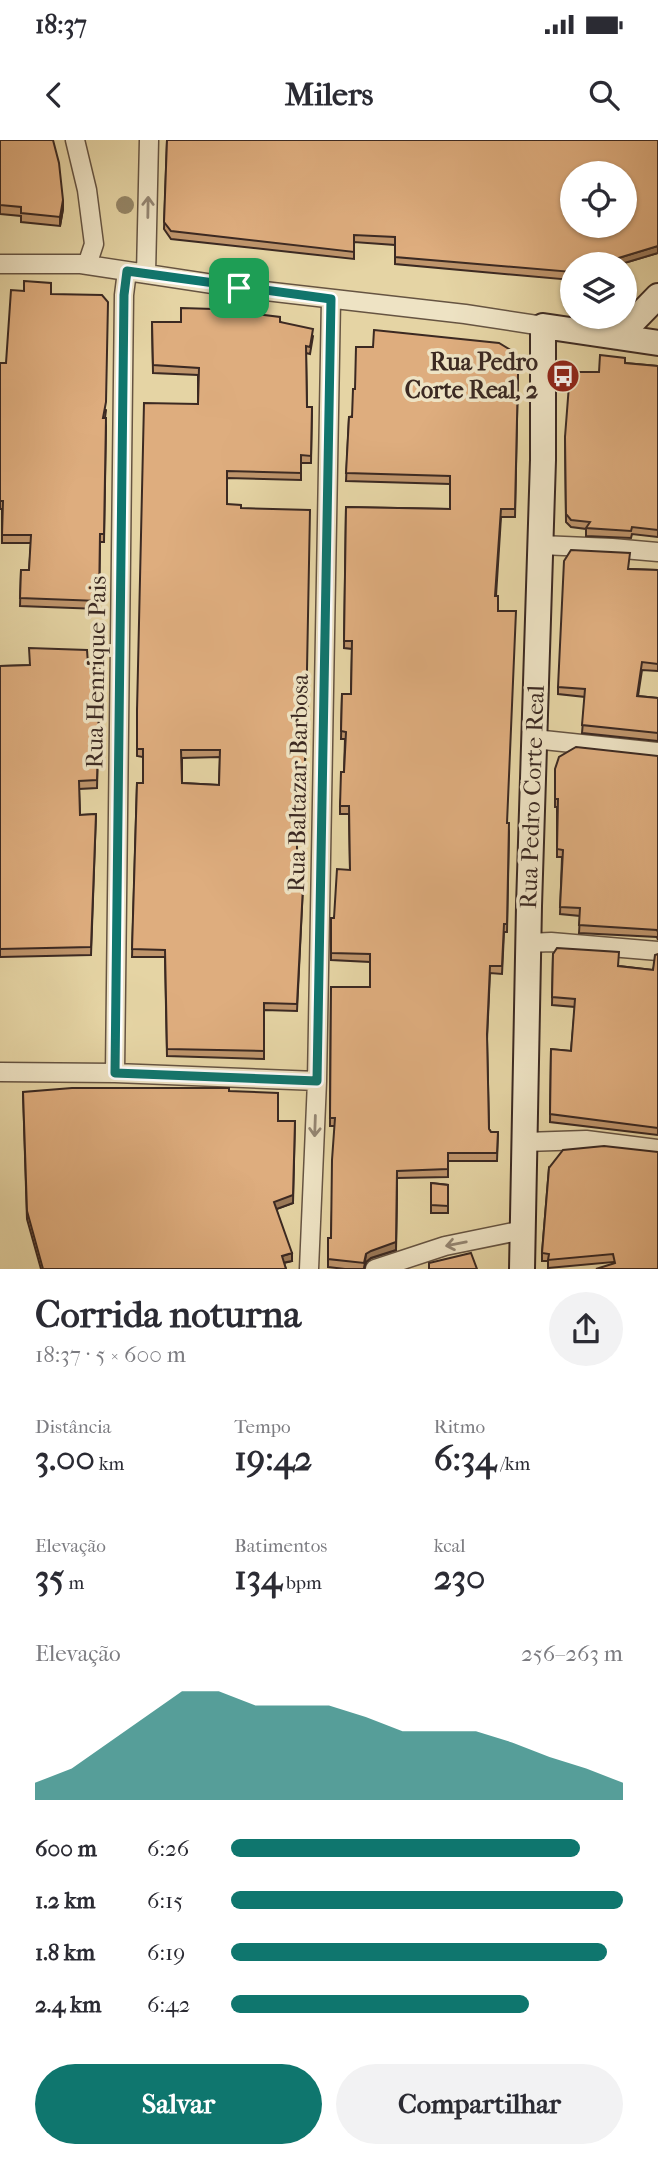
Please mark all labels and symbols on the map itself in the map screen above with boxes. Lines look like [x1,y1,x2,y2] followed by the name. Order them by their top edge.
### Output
[141,196,154,219] one-way arrow
[209,258,269,318] pin
[405,348,538,404] place label: Rua Pedro Corte Real, 2
[544,357,582,395] bus stop icon: Rua Pedro Corte Real, 2
[80,575,112,769] street label: Rua Henrique Pais
[282,673,314,892] street label: Rua Baltazar Barbosa
[514,684,550,909] street label: Rua Pedro Corte Real
[309,1115,322,1138] one-way arrow
[445,1237,468,1251] one-way arrow

